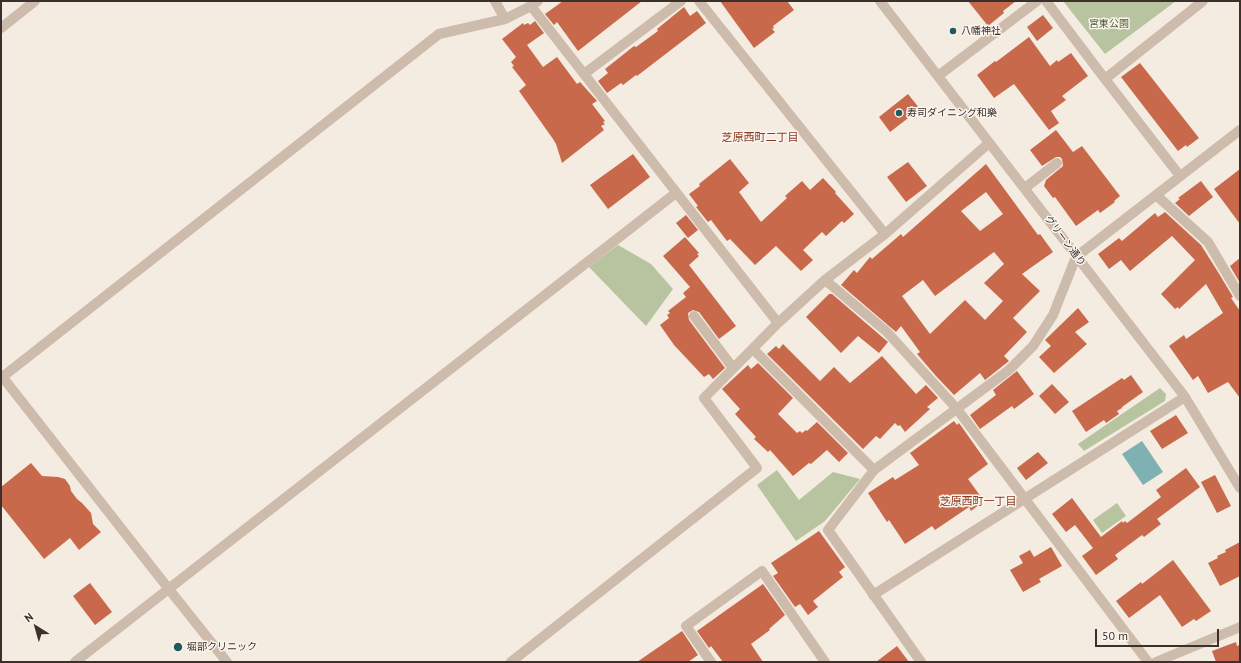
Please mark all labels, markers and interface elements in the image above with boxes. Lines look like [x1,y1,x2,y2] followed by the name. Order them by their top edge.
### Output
[1089,18,1129,30] park label: 宮東公園
[961,25,1001,37] place label: 八幡神社
[948,26,958,36] marker: 八幡神社
[907,107,997,119] place label: 寿司ダイニング和樂
[894,108,904,118] marker: 寿司ダイニング和樂
[722,131,798,145] district label: 芝原西町二丁目
[1042,213,1088,269] street label: グリーン通り
[940,495,1016,509] district label: 芝原西町一丁目
[16,607,56,647] north arrow
[22,610,36,625] text: N
[1097,621,1221,647] scale bar
[1102,628,1128,643] text: 50 m
[172,641,184,653] marker: 堀部クリニック
[187,641,257,653] place label: 堀部クリニック

